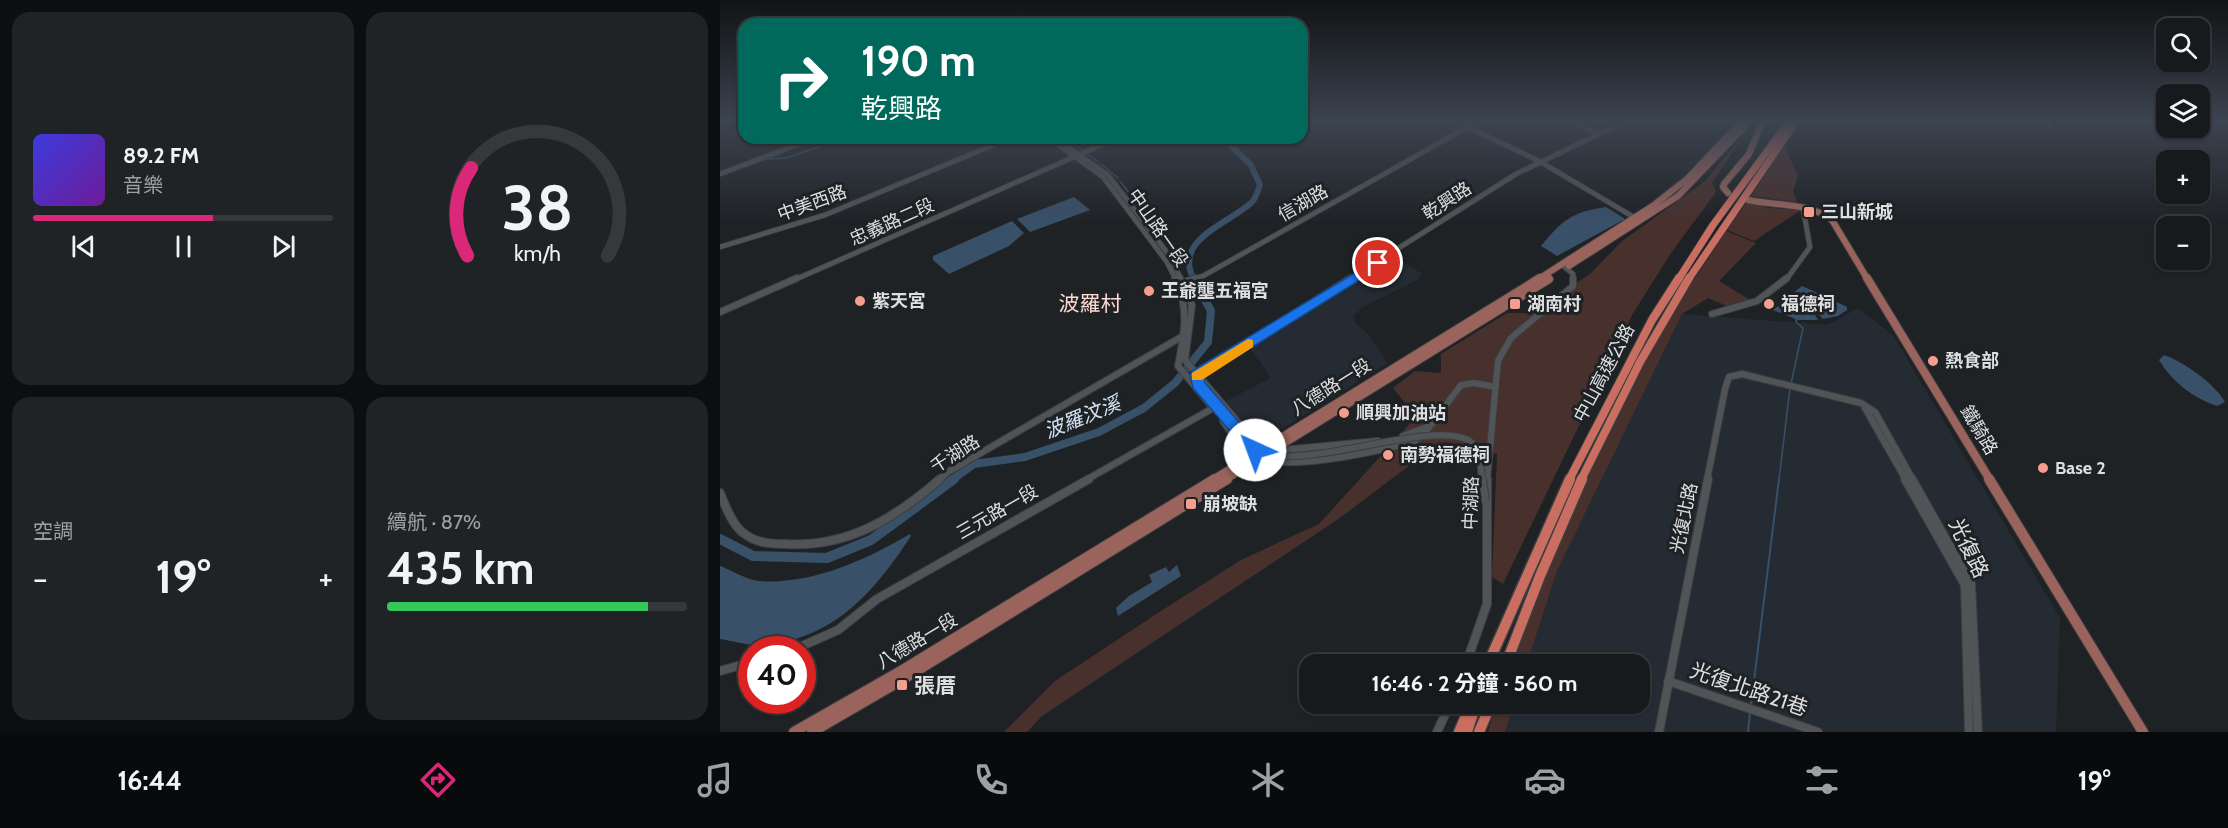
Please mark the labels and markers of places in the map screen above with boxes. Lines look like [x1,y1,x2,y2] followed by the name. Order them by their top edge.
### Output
[1821,201,1893,223] place label: 三山新城
[1802,205,1816,219] marker: 三山新城
[1352,237,1403,288] pin
[1161,280,1269,302] place label: 王爺壟五福宮
[1142,284,1156,298] marker: 王爺壟五福宮
[872,290,926,312] place label: 紫天宮
[1527,293,1581,315] place label: 湖南村
[1781,293,1835,315] place label: 福德祠
[853,294,867,308] marker: 紫天宮
[1508,297,1522,311] marker: 湖南村
[1762,297,1776,311] marker: 福德祠
[1945,350,1999,372] place label: 熱食部
[1926,354,1940,368] marker: 熱食部
[1356,402,1446,424] place label: 順興加油站
[1337,406,1351,420] marker: 順興加油站
[1400,444,1490,466] place label: 南勢福德祠
[1381,448,1395,462] marker: 南勢福德祠
[2055,457,2106,479] place label: Base 2
[2036,461,2050,475] marker: Base 2
[1203,493,1257,515] place label: 崩坡缺
[1184,497,1198,511] marker: 崩坡缺
[914,673,956,698] place label: 張厝
[895,678,909,692] marker: 張厝

